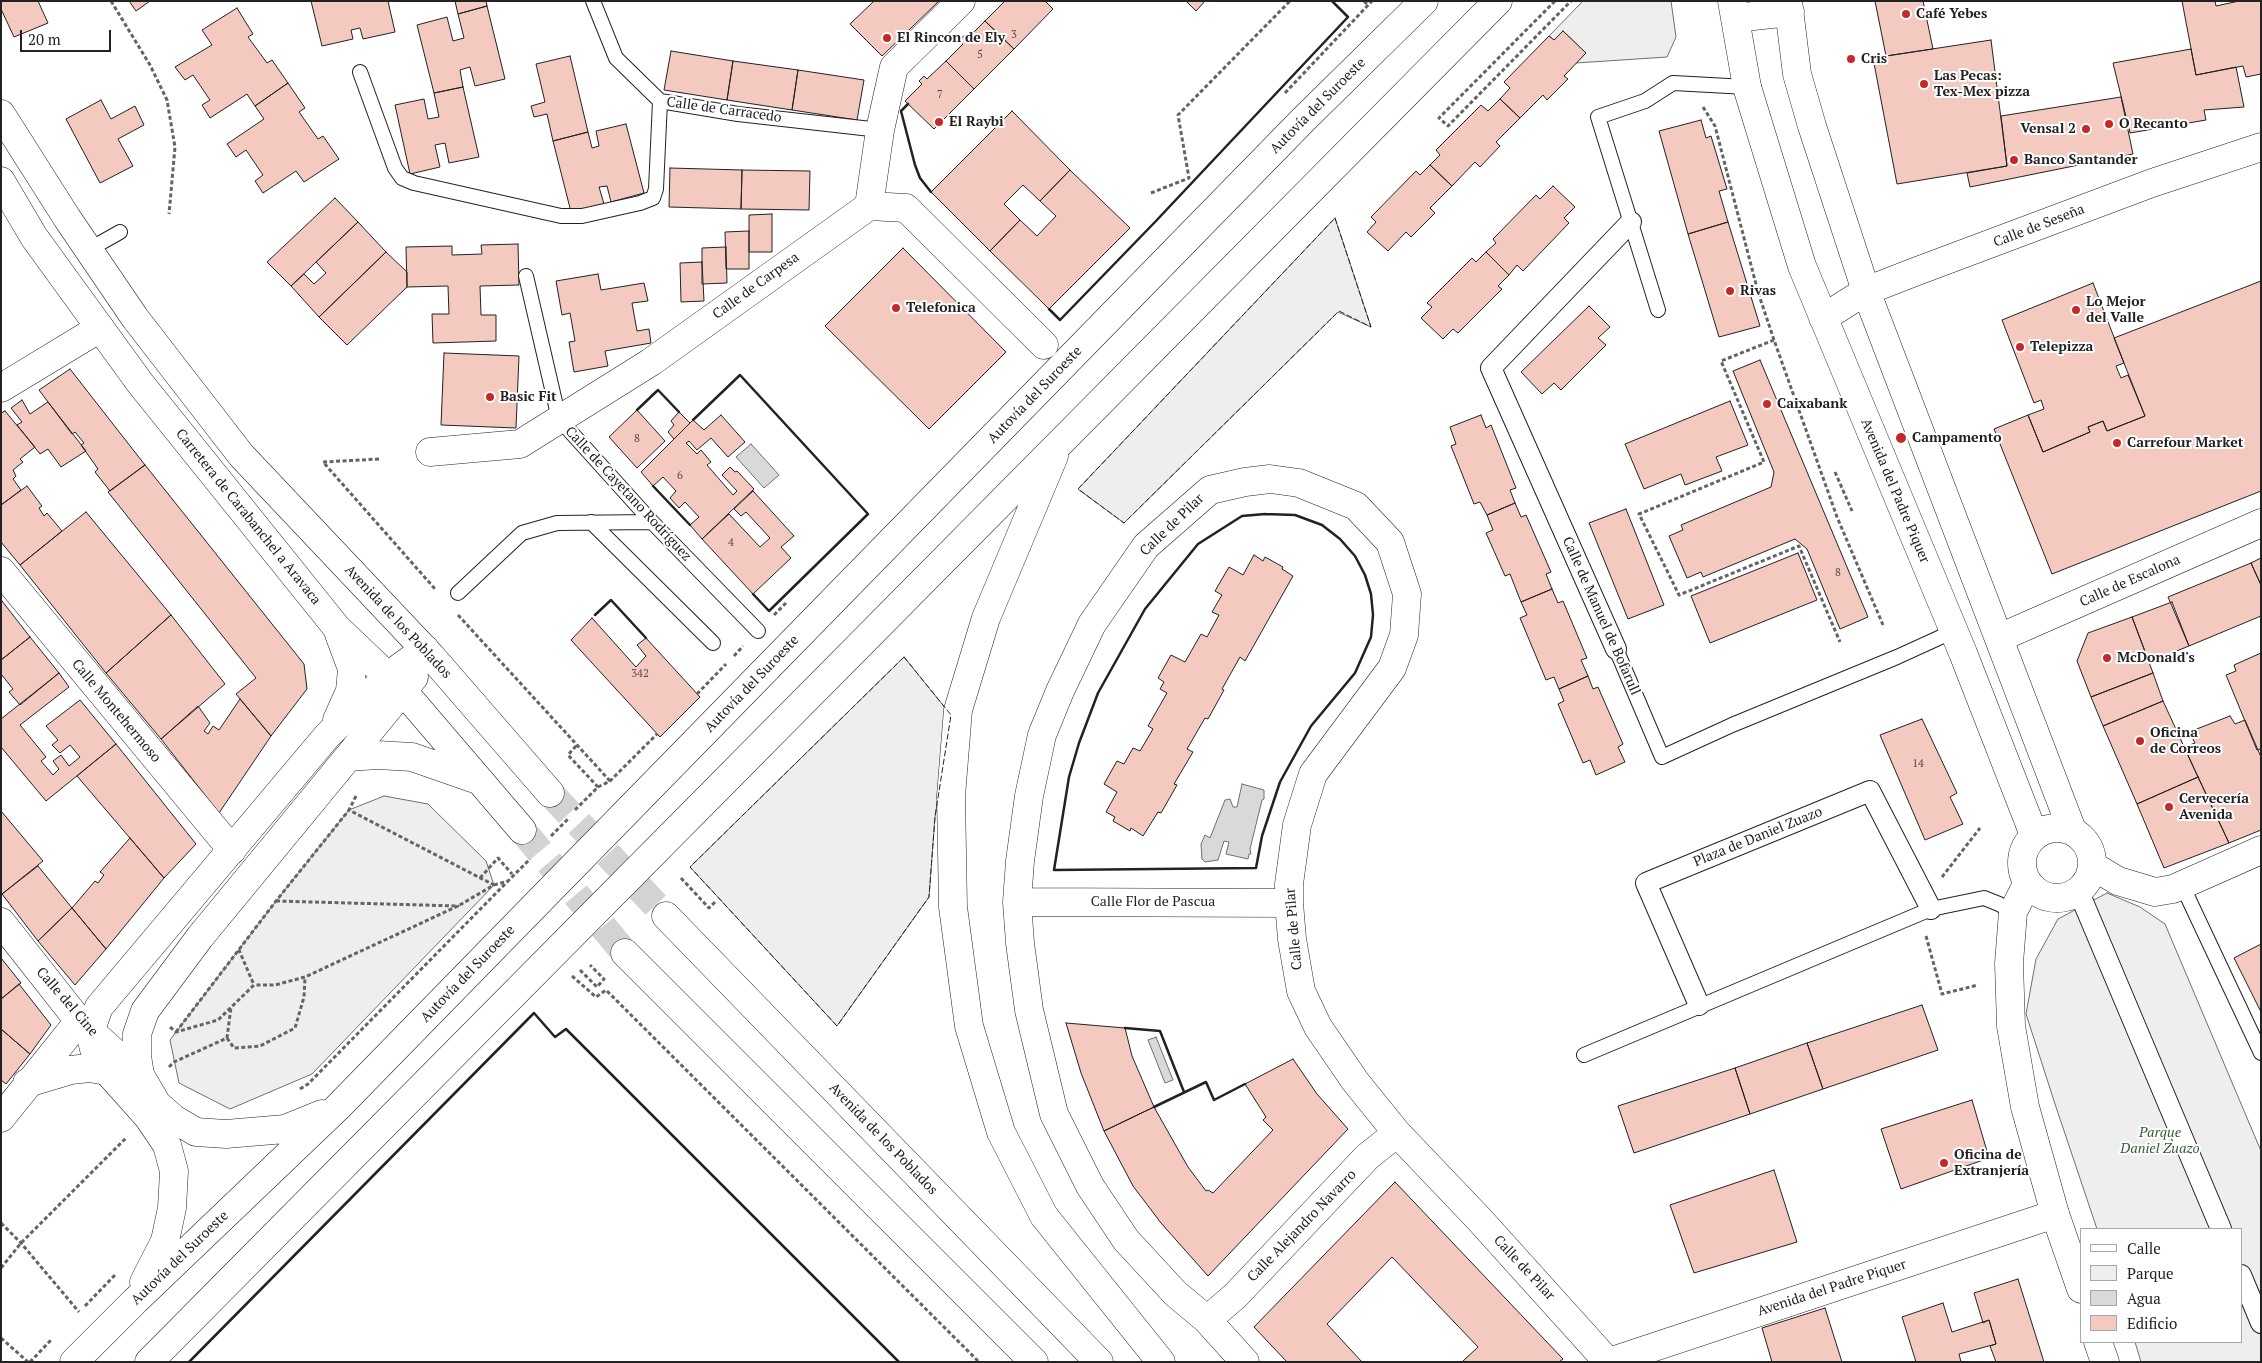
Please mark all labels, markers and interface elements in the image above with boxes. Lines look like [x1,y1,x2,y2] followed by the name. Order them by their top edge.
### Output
[1916,6,1987,22] place label: Café Yebes
[1900,8,1912,20] marker: Café Yebes
[22,20,114,52] scale bar
[1011,28,1017,42] house number: 3
[28,29,61,49] text: 20 m
[897,30,1005,46] place label: El Rincon de Ely
[881,32,893,44] marker: El Rincon de Ely
[977,48,983,62] house number: 5
[1861,51,1887,67] place label: Cris
[1845,53,1857,65] marker: Cris
[1267,55,1369,157] street label: Autovía del Suroeste
[1934,68,2030,100] place label: Las Pecas: Tex-Mex pizza
[1918,78,1930,90] marker: Las Pecas: Tex-Mex pizza
[937,88,943,102] house number: 7
[665,94,783,126] street label: Calle de Carracedo
[949,114,1004,130] place label: El Raybi
[933,116,945,128] marker: El Raybi
[2119,116,2188,132] place label: O Recanto
[2103,118,2115,130] marker: O Recanto
[2020,121,2076,137] place label: Vensal 2
[2080,123,2092,135] marker: Vensal 2
[2024,152,2138,168] place label: Banco Santander
[2008,154,2020,166] marker: Banco Santander
[1991,201,2087,251] street label: Calle de Seseña
[710,249,802,323] street label: Calle de Carpesa
[1740,283,1776,299] place label: Rivas
[1724,285,1736,297] marker: Rivas
[2086,294,2146,326] place label: Lo Mejor del Valle
[906,300,976,316] place label: Telefonica
[890,302,902,314] marker: Telefonica
[2070,304,2082,316] marker: Lo Mejor del Valle
[2030,339,2093,355] place label: Telepizza
[2014,341,2026,353] marker: Telepizza
[984,343,1086,447] street label: Autovía del Suroeste
[500,389,557,405] place label: Basic Fit
[484,391,496,403] marker: Basic Fit
[1777,396,1847,412] place label: Caixabank
[1761,398,1773,410] marker: Caixabank
[1857,416,1933,566] street label: Avenida del Padre Piquer
[561,423,695,565] street label: Calle de Cayetano Rodríguez
[172,426,324,608] street label: Carretera de Carabanchel a Aravaca
[1912,430,2002,446] place label: Campamento
[1894,431,1908,445] marker: Campamento
[634,432,640,446] house number: 8
[2127,435,2243,451] place label: Carrefour Market
[2111,437,2123,449] marker: Carrefour Market
[677,469,683,483] house number: 6
[1137,490,1207,560] street label: Calle de Pilar
[1558,534,1644,698] street label: Calle de Manuel de Bofarull
[728,536,734,550] house number: 4
[2077,551,2183,611] street label: Calle de Escalona
[341,562,455,682] street label: Avenida de los Poblados
[1835,566,1841,580] house number: 8
[701,632,803,736] street label: Autovía del Suroeste
[2117,650,2195,666] place label: McDonald's
[2101,652,2113,664] marker: McDonald's
[68,656,164,766] street label: Calle Montehermoso
[631,667,649,681] house number: 342
[2150,725,2221,758] place label: Oficina de Correos
[2134,735,2146,747] marker: Oficina de Correos
[1912,757,1924,771] house number: 14
[2179,791,2249,824] place label: Cervecería Avenida
[2163,801,2175,813] marker: Cervecería Avenida
[1691,803,1825,871] street label: Plaza de Daniel Zuazo
[1282,887,1306,971] street label: Calle de Pilar
[1091,894,1215,910] street label: Calle Flor de Pascua
[417,922,519,1026] street label: Autovía del Suroeste
[32,964,102,1040] street label: Calle del Cine
[825,1080,941,1198] street label: Avenida de los Poblados
[2120,1125,2200,1158] park label: Parque Daniel Zuazo
[1954,1147,2029,1180] place label: Oficina de Extranjería
[1938,1157,1950,1169] marker: Oficina de Extranjería
[1244,1166,1360,1286] street label: Calle Alejandro Navarro
[128,1207,232,1309] street label: Autovía del Suroeste
[2080,1228,2242,1343] legend
[1490,1232,1558,1304] street label: Calle de Pilar
[2127,1238,2161,1258] text: Calle
[1756,1256,1908,1320] street label: Avenida del Padre Piquer
[2127,1263,2174,1283] text: Parque
[2127,1288,2161,1308] text: Agua
[2127,1313,2177,1333] text: Edificio

